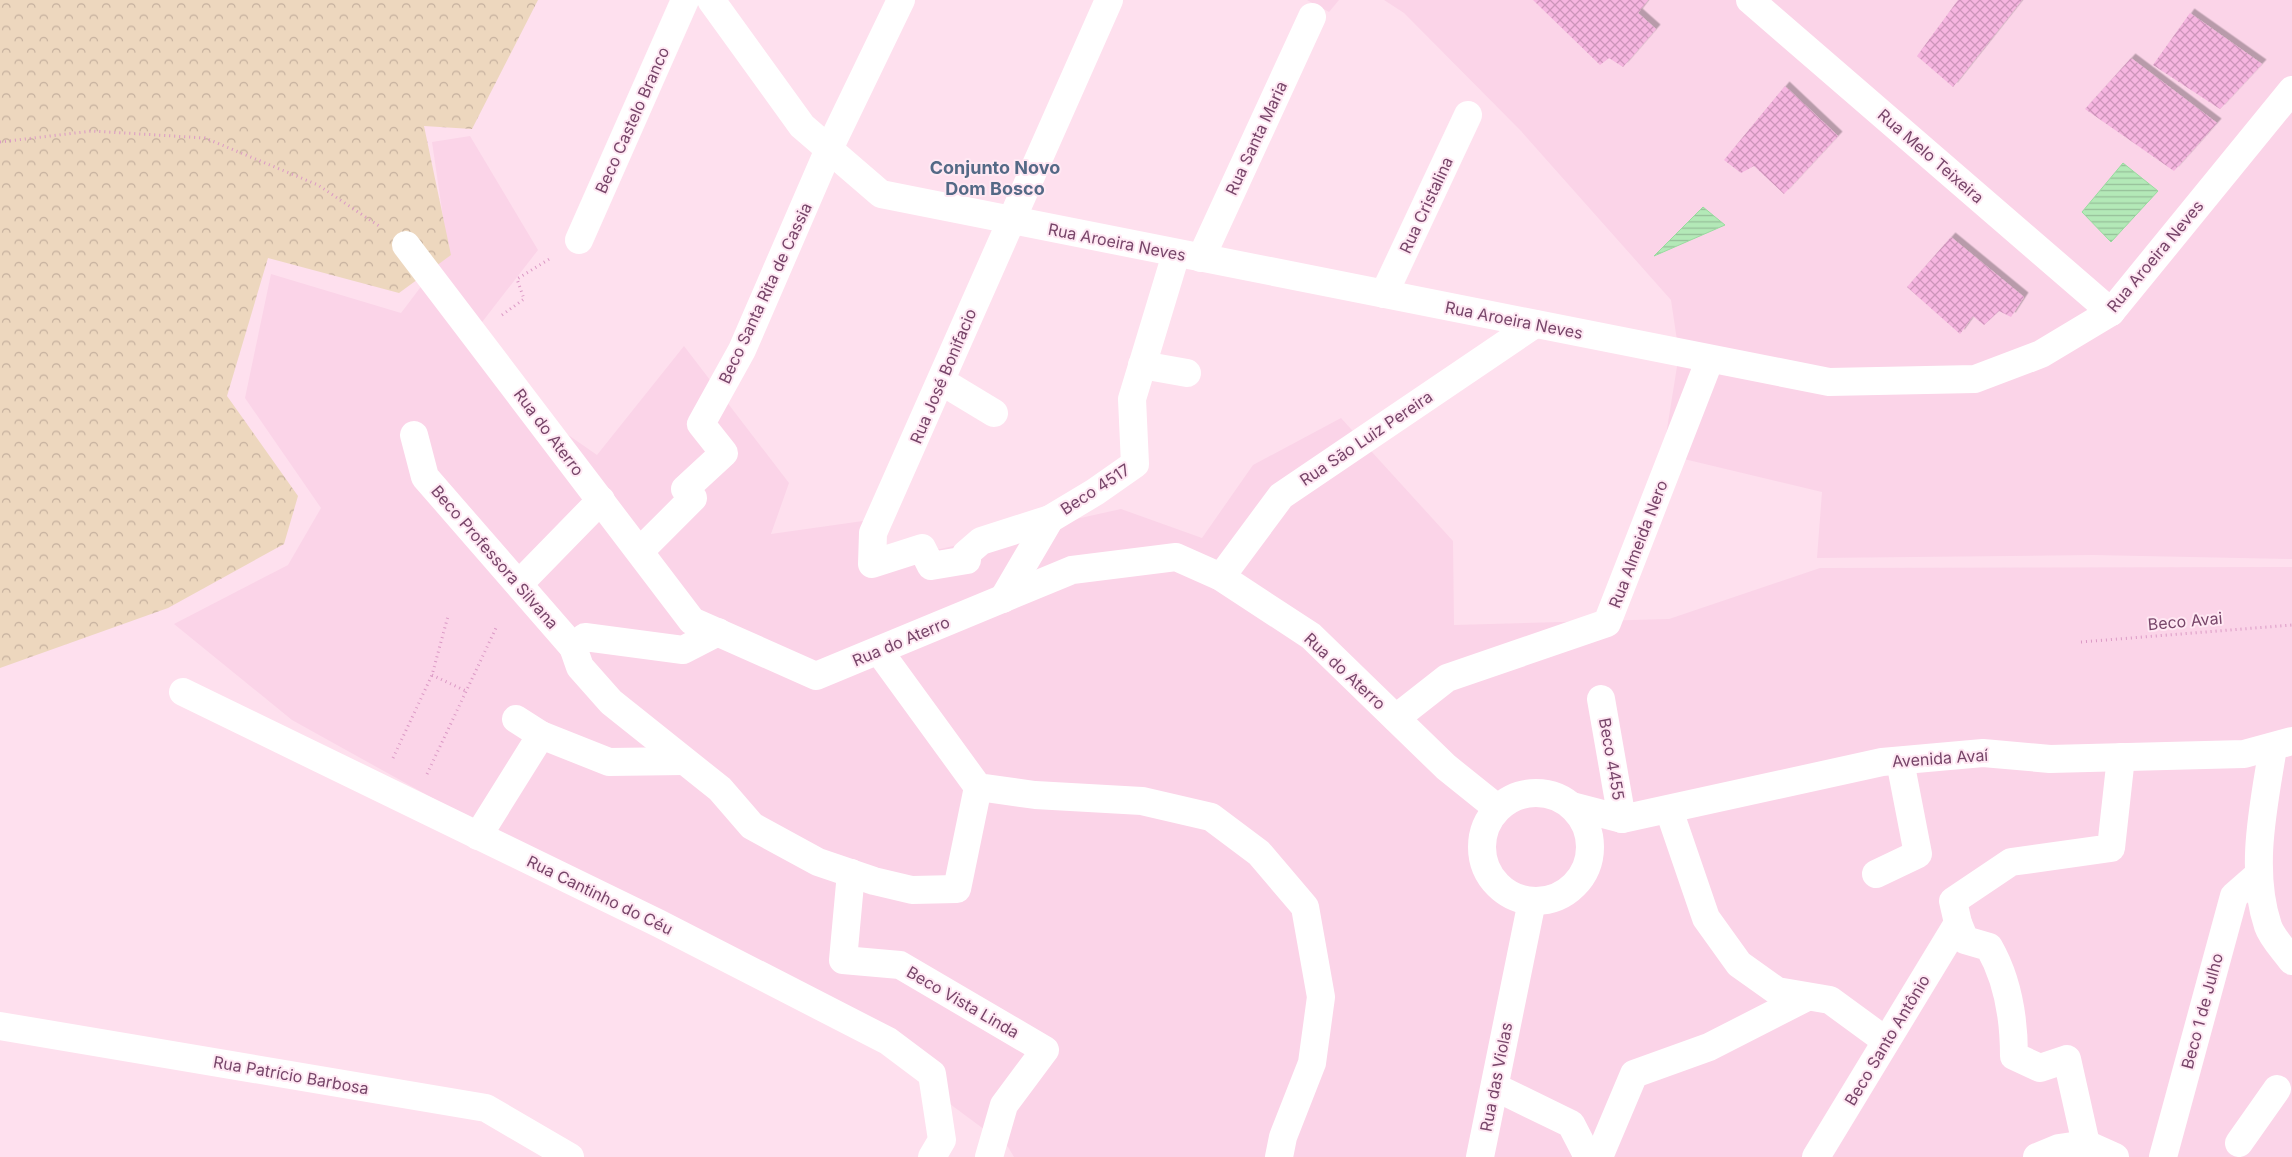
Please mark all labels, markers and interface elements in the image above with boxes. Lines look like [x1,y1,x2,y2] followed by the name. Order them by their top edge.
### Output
[591,44,673,196] street label: Beco Castelo Branco
[1221,78,1291,198] street label: Rua Santa Maria
[1874,105,1988,207] street label: Rua Melo Teixeira
[1395,154,1457,256] street label: Rua Cristalina
[930,157,1060,199] district label: Conjunto Novo Dom Bosco
[2102,196,2208,316] street label: Rua Aroeira Neves
[714,199,816,387] street label: Beco Santa Rita de Cassia
[1046,219,1188,265] street label: Rua Aroeira Neves
[1443,297,1585,343] street label: Rua Aroeira Neves
[905,305,981,447] street label: Rua José Bonifacio
[510,384,588,480] street label: Rua do Aterro
[1296,386,1436,490] street label: Rua São Luiz Pereira
[1057,459,1133,519] street label: Beco 4517
[1604,477,1672,611] street label: Rua Almeida Nero
[427,481,563,633] street label: Beco Professora Silvana
[2147,608,2223,634] street label: Beco Avai
[849,611,953,671] street label: Rua do Aterro
[1300,628,1390,714] street label: Rua do Aterro
[1595,716,1629,802] street label: Beco 4455
[1891,745,1989,771] street label: Avenida Avaí
[524,851,676,939] street label: Rua Cantinho do Céu
[2177,951,2227,1071] street label: Beco 1 de Julho
[903,962,1023,1042] street label: Beco Vista Linda
[1840,971,1934,1109] street label: Beco Santo Antônio
[1476,1021,1516,1133] street label: Rua das Violas
[212,1051,370,1099] street label: Rua Patrício Barbosa

